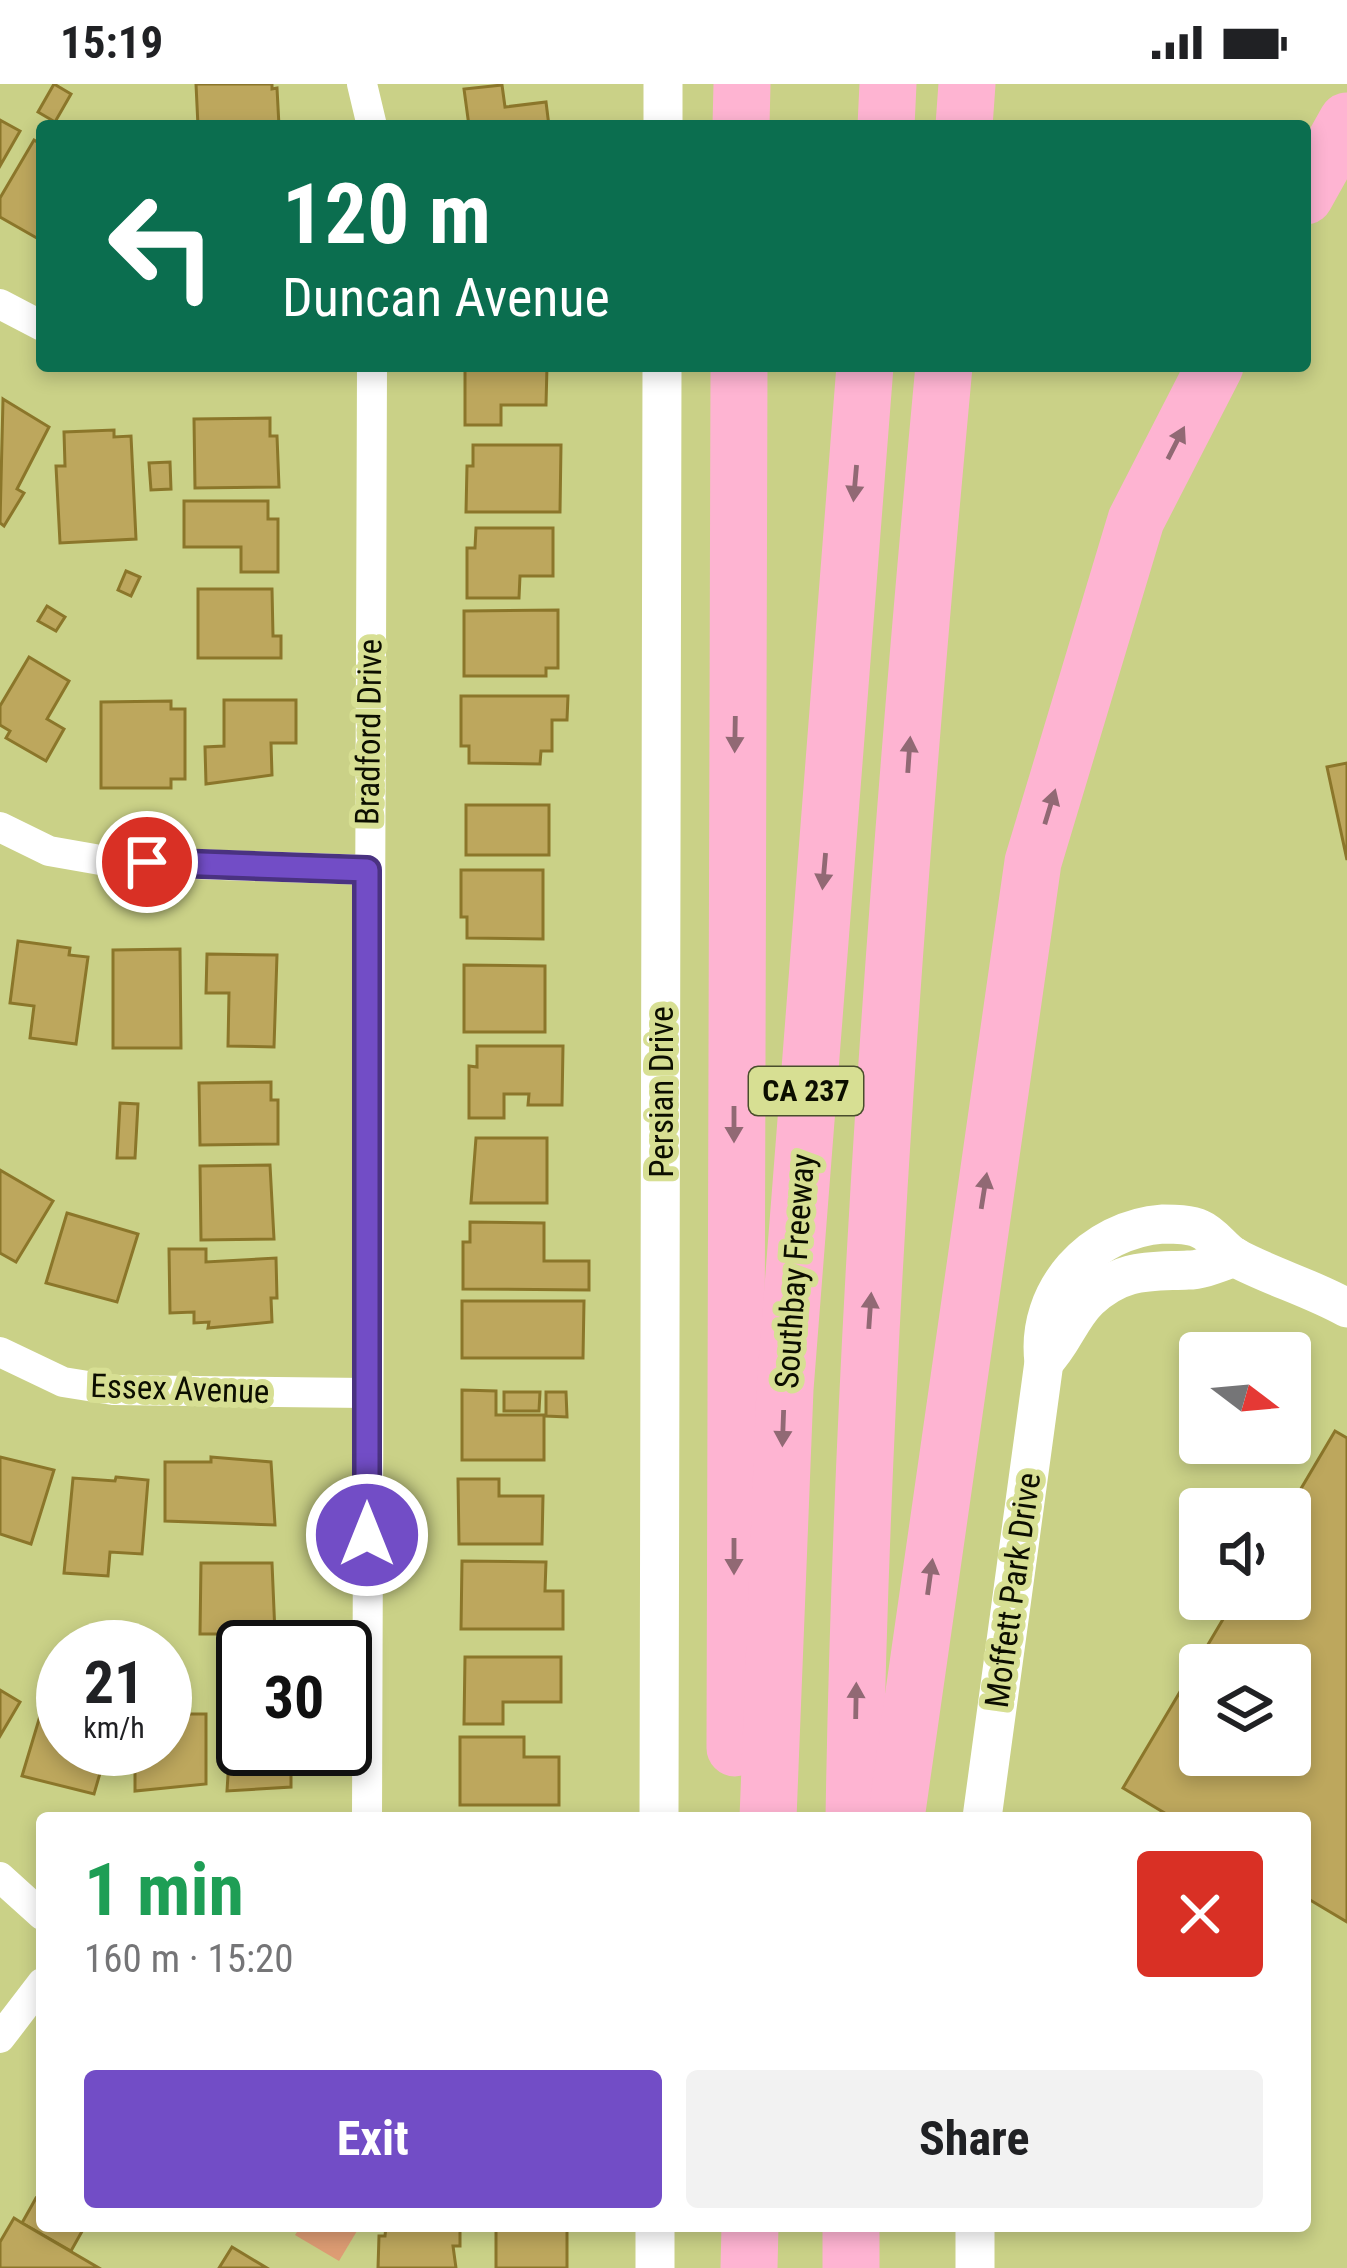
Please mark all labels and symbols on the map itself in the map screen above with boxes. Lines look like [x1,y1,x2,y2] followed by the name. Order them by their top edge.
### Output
[1165,426,1185,460] one-way arrow
[845,465,864,502] one-way arrow
[347,639,390,825] street label: Bradford Drive
[726,716,745,754] one-way arrow
[900,736,919,773] one-way arrow
[1042,788,1060,825] one-way arrow
[96,811,198,913] pin
[814,853,833,890] one-way arrow
[642,1006,681,1178] street label: Persian Drive
[749,1067,863,1115] road number: CA 237
[724,1106,744,1144] one-way arrow
[767,1152,822,1390] street label: Southbay Freeway
[975,1172,994,1209] one-way arrow
[861,1292,880,1329] one-way arrow
[1179,1332,1311,1464] north arrow
[90,1366,270,1411] street label: Essex Avenue
[773,1410,792,1448] one-way arrow
[977,1470,1048,1710] street label: Moffett Park Drive
[304,1472,430,1598] position arrow
[724,1538,744,1576] one-way arrow
[921,1558,940,1596] one-way arrow
[216,1620,372,1776] speed limit sign: 30
[846,1681,866,1719] one-way arrow

